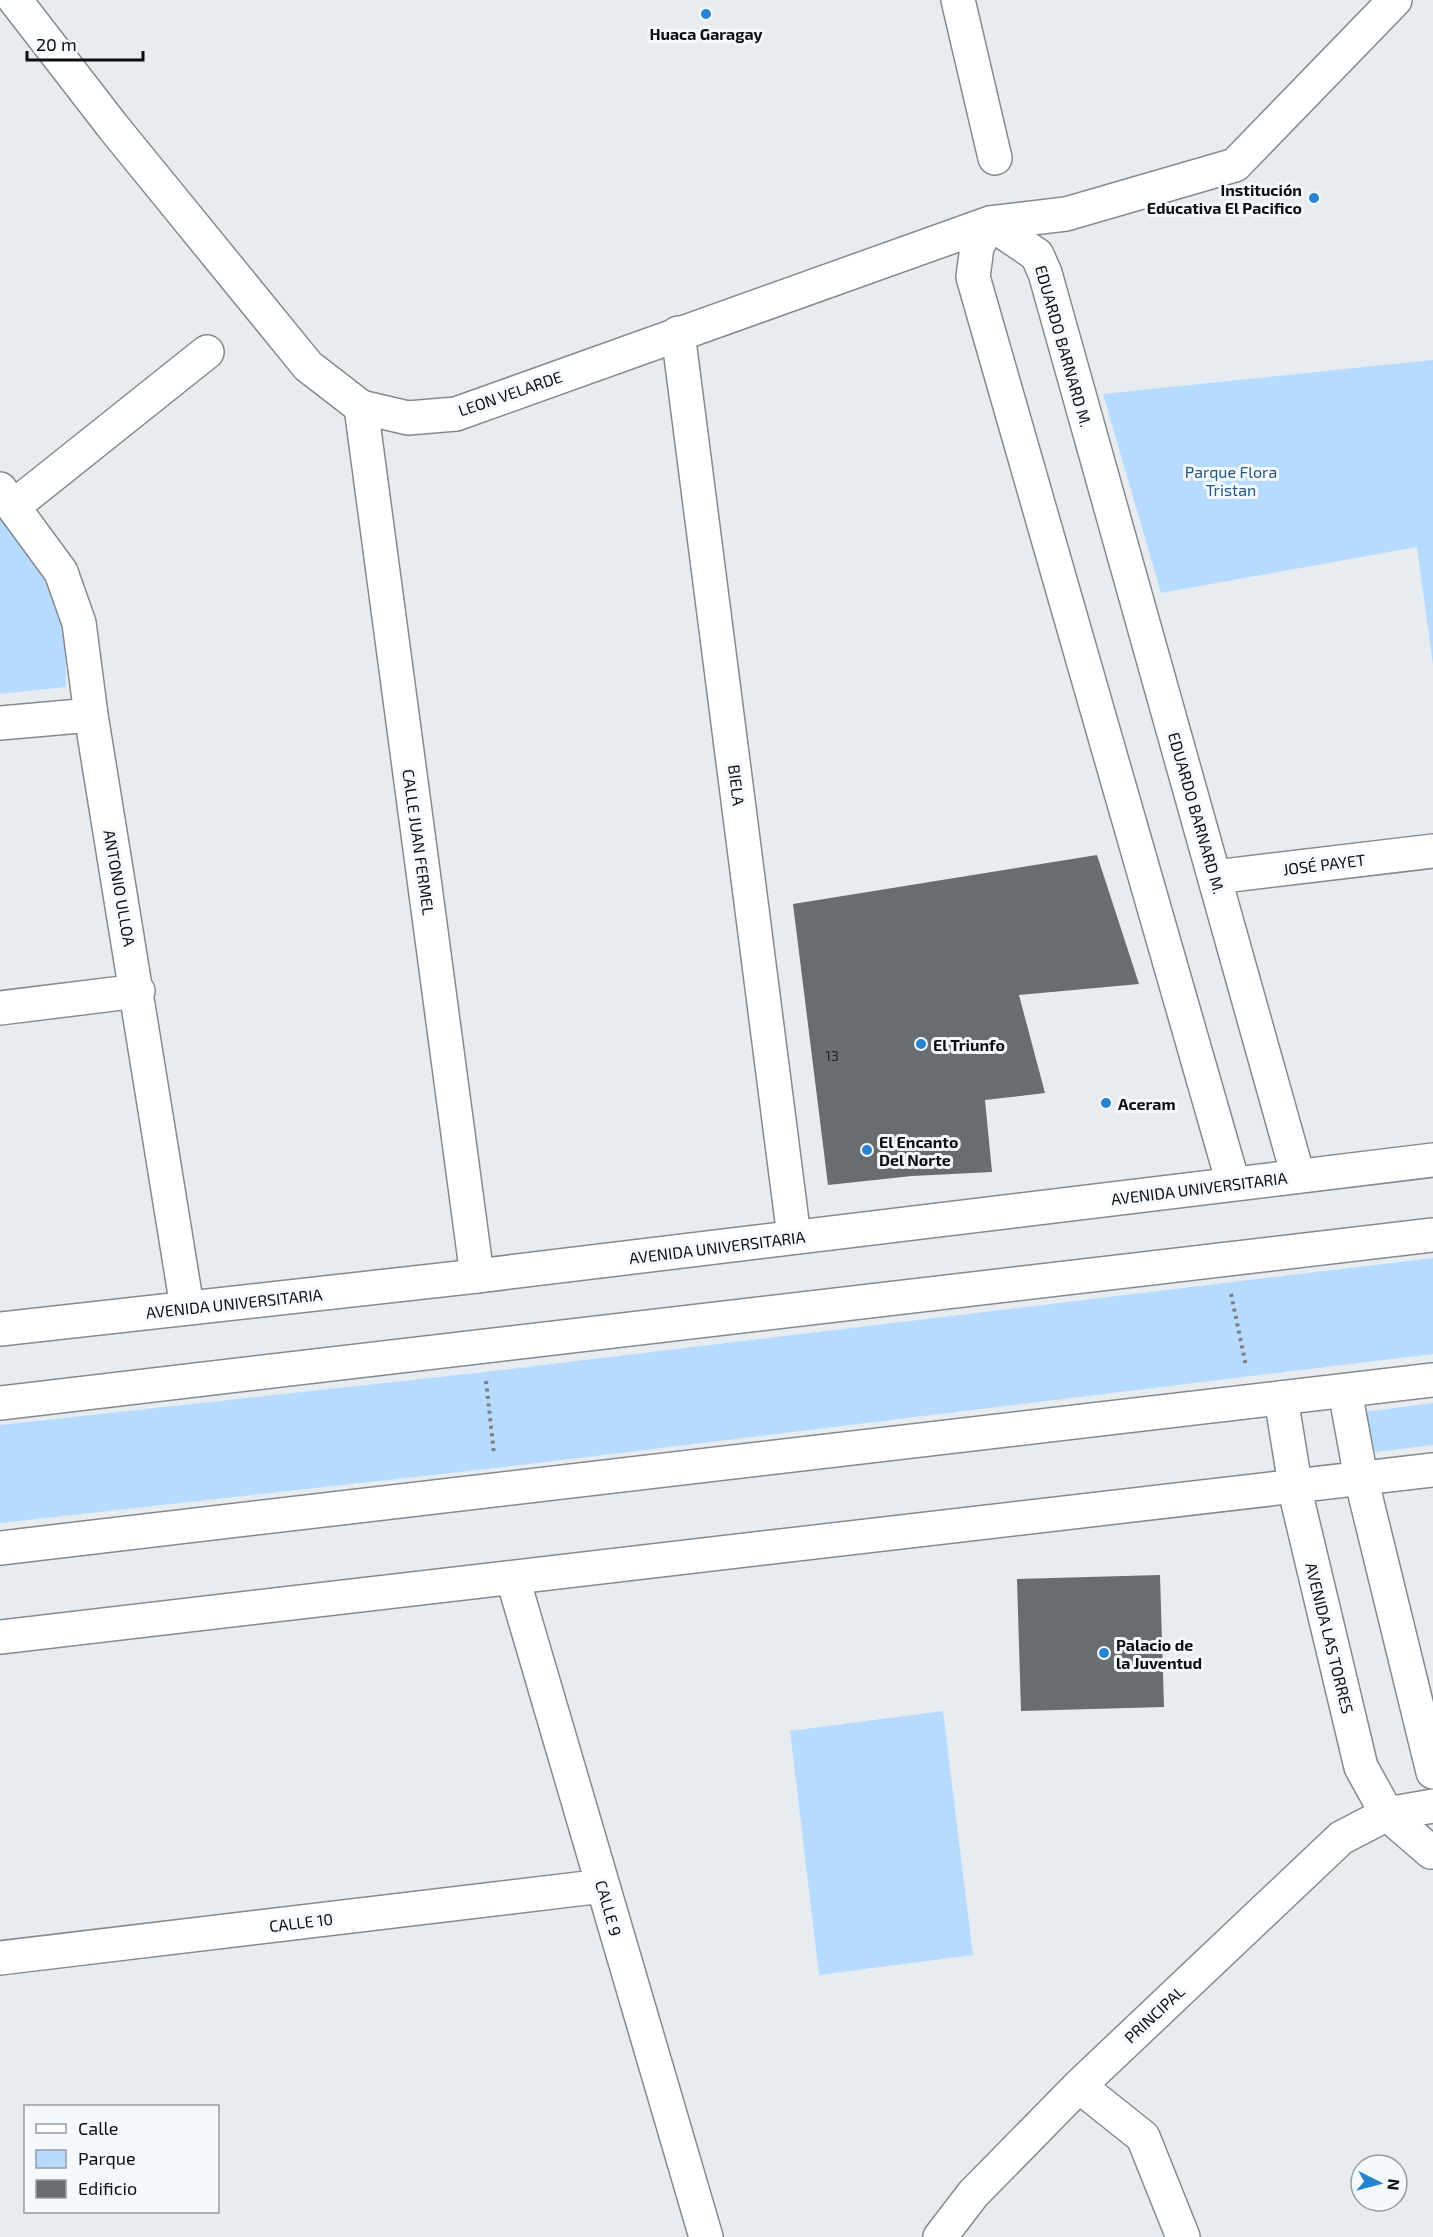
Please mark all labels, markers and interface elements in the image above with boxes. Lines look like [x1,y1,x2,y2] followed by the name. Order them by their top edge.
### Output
[699,7,713,21] marker: Huaca Garagay
[27,24,142,62] scale bar
[649,24,763,44] place label: Huaca Garagay
[36,33,77,55] text: 20 m
[1147,180,1302,217] place label: Institución Educativa El Pacifico
[1307,191,1321,205] marker: Institución Educativa El Pacifico
[1032,263,1096,429] street label: EDUARDO BARNARD M.
[456,366,564,420] street label: LEON VELARDE
[1185,462,1277,499] park label: Parque Flora Tristan
[1165,730,1229,896] street label: EDUARDO BARNARD M.
[725,763,749,807] street label: BIELA
[399,768,439,916] street label: CALLE JUAN FERMEL
[100,828,140,948] street label: ANTONIO ULLOA
[1282,850,1366,878] street label: JOSÉ PAYET
[933,1035,1005,1054] place label: El Triunfo
[914,1037,928,1051] marker: El Triunfo
[825,1047,839,1064] house number: 13
[1118,1094,1176,1113] place label: Aceram
[1099,1096,1113,1110] marker: Aceram
[879,1132,958,1169] place label: El Encanto Del Norte
[860,1143,874,1157] marker: El Encanto Del Norte
[1110,1168,1288,1208] street label: AVENIDA UNIVERSITARIA
[628,1227,806,1267] street label: AVENIDA UNIVERSITARIA
[145,1284,323,1322] street label: AVENIDA UNIVERSITARIA
[1302,1560,1358,1716] street label: AVENIDA LAS TORRES
[1116,1635,1202,1672] place label: Palacio de la Juventud
[1097,1646,1111,1660] marker: Palacio de la Juventud
[592,1878,626,1938] street label: CALLE 9
[268,1909,334,1935] street label: CALLE 10
[1120,1981,1188,2047] street label: PRINCIPAL
[24,2105,219,2213] legend
[78,2117,119,2139] text: Calle
[78,2147,136,2169] text: Parque
[1349,2153,1409,2213] north arrow
[78,2177,137,2199] text: Edificio
[1384,2178,1404,2191] text: N

